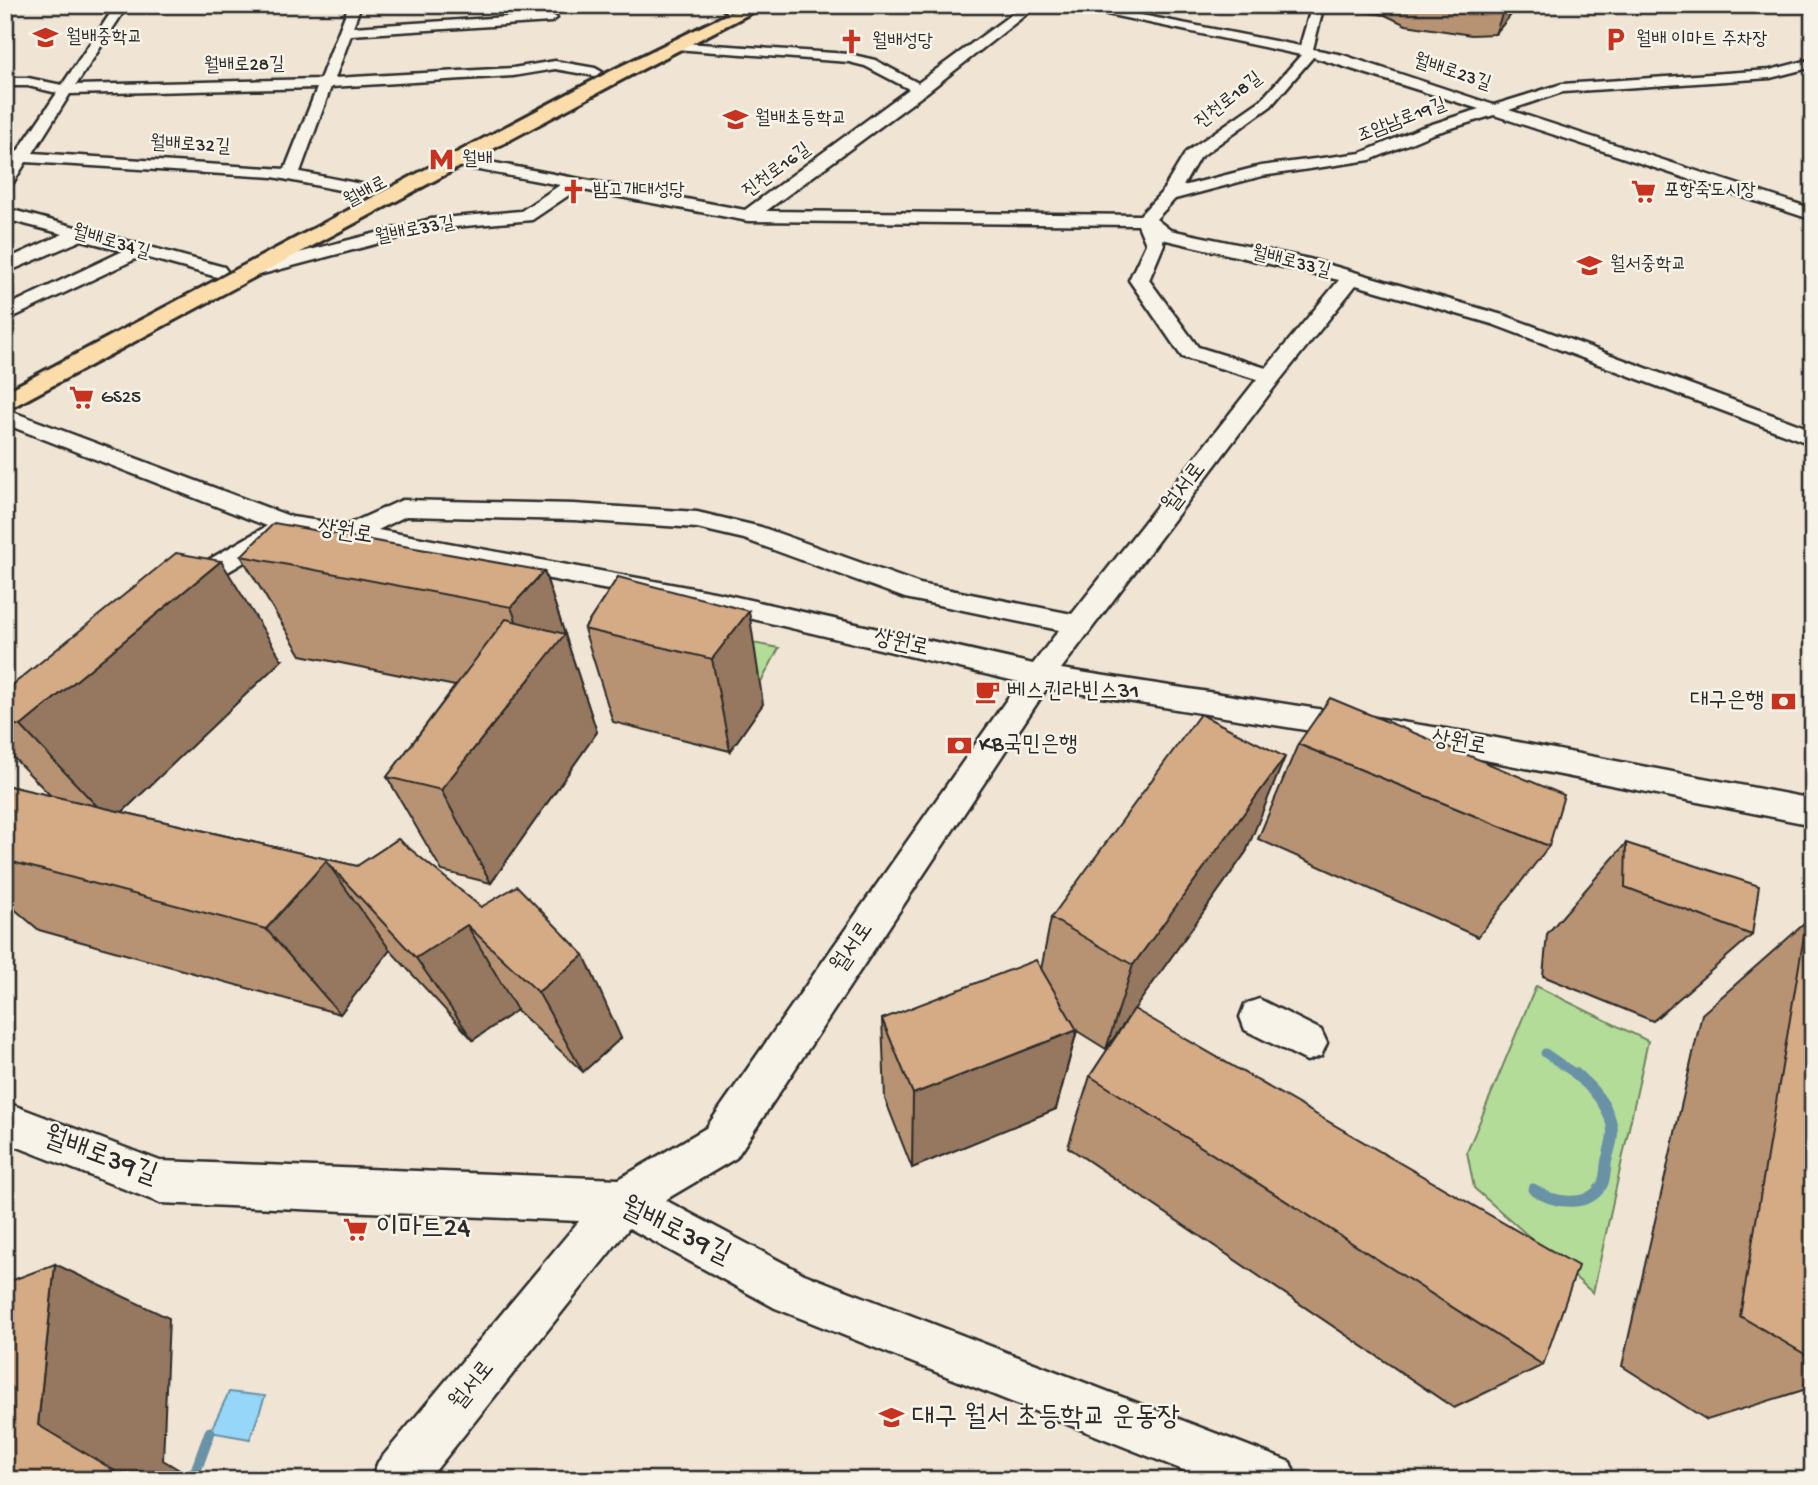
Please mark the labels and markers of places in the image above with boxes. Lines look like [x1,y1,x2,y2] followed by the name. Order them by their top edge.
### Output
[32,24,60,52] school or university icon: 월배중학교
[1602,26,1630,54] parking icon: 월배 이마트 주차장
[66,27,142,50] place label: 월배중학교
[838,28,866,56] church icon: 월배성당
[1636,29,1767,52] place label: 월배 이마트 주차장
[872,31,933,54] place label: 월배성당
[721,105,749,133] school or university icon: 월배초등학교
[755,108,847,131] place label: 월배초등학교
[428,146,456,174] metro station icon: 월배
[462,149,493,172] place label: 월배
[559,177,587,205] church icon: 밤고개대성당
[1630,177,1658,205] supermarket icon: 포항죽도시장
[593,180,685,203] place label: 밤고개대성당
[1664,180,1756,203] place label: 포항죽도시장
[1576,251,1604,279] school or university icon: 월서중학교
[1610,254,1686,277] place label: 월서중학교
[67,384,95,412] supermarket icon: GS25
[101,387,141,410] place label: GS25
[973,678,1001,706] cafe icon: 베스킨라빈스31
[1007,679,1139,706] place label: 베스킨라빈스31
[1770,687,1798,715] bank icon: 대구은행
[1690,688,1764,715] place label: 대구은행
[945,731,973,759] bank icon: KB국민은행
[979,732,1077,759] place label: KB국민은행
[376,1213,471,1246] place label: 이마트24
[342,1215,370,1243] supermarket icon: 이마트24
[912,1402,1180,1435] place label: 대구 월서 초등학교 운동장
[878,1404,906,1432] school or university icon: 대구 월서 초등학교 운동장

